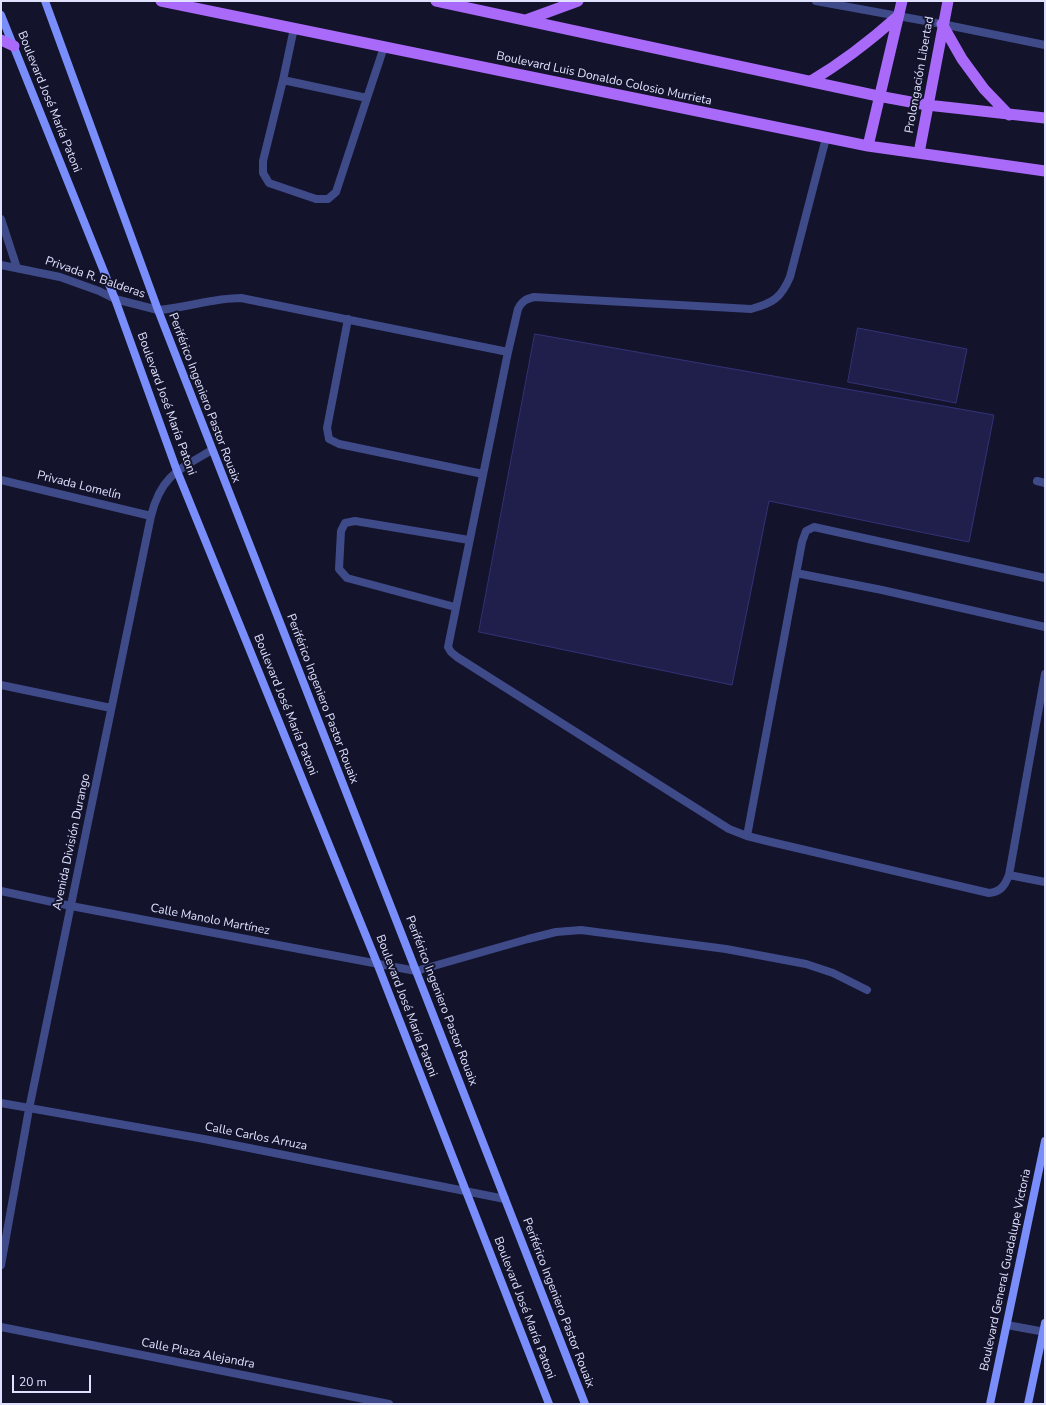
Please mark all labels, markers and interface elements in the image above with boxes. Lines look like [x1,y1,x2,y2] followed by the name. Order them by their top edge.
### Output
[903,15,937,135] street label: Prolongación Libertad
[14,29,84,175] street label: Boulevard José María Patoni
[495,49,713,109] street label: Boulevard Luis Donaldo Colosio Murrieta
[43,254,147,302] street label: Privada R. Balderas
[165,311,243,485] street label: Periférico Ingeniero Pastor Rouaix
[133,331,199,477] street label: Boulevard José María Patoni
[35,469,123,503] street label: Privada Lomelín
[283,612,361,786] street label: Periférico Ingeniero Pastor Rouaix
[250,632,320,778] street label: Boulevard José María Patoni
[50,772,94,912] street label: Avenida División Durango
[149,901,271,939] street label: Calle Manolo Martínez
[402,914,480,1088] street label: Periférico Ingeniero Pastor Rouaix
[372,933,440,1079] street label: Boulevard José María Patoni
[203,1120,309,1154] street label: Calle Carlos Arruza
[978,1168,1034,1372] street label: Boulevard General Guadalupe Victoria
[519,1216,597,1390] street label: Periférico Ingeniero Pastor Rouaix
[490,1235,558,1381] street label: Boulevard José María Patoni
[140,1336,256,1372] street label: Calle Plaza Alejandra
[14,1367,93,1393] scale bar
[19,1374,47,1390] text: 20 m

